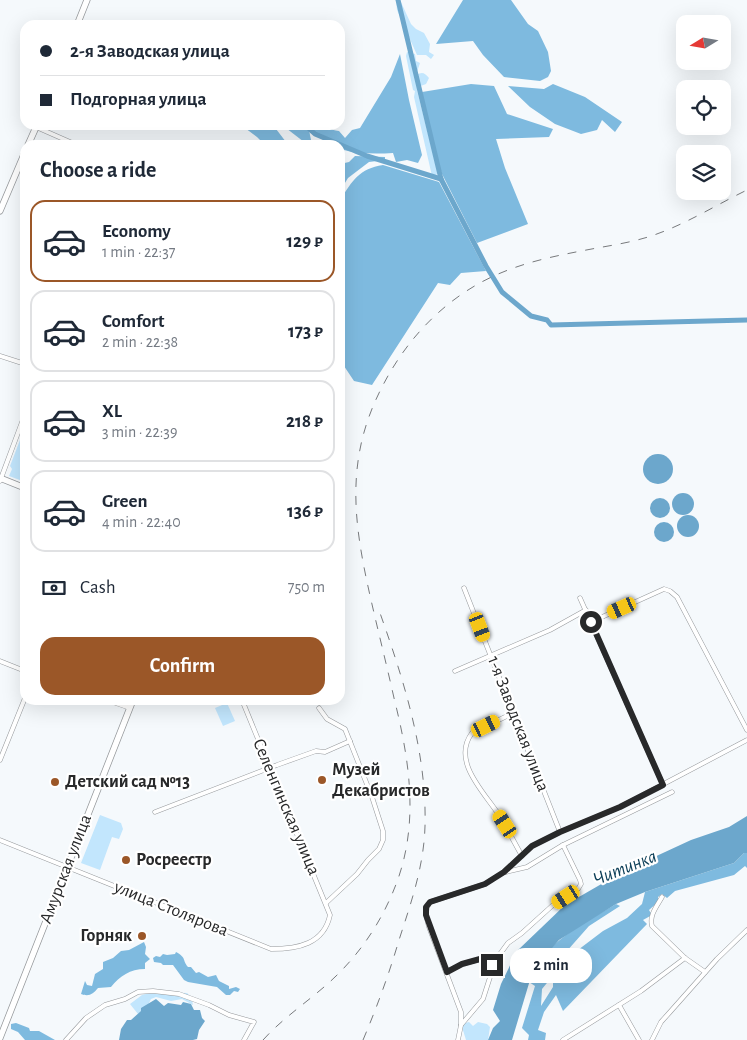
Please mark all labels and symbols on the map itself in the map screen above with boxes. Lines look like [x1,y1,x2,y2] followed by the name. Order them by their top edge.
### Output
[676,15,731,70] north arrow
[605,595,638,621] car
[467,610,492,644] car
[580,611,602,633] route start
[484,654,552,794] street label: 1-я Заводская улица
[469,713,502,739] car
[249,736,323,878] street label: Селенгинская улица
[332,761,430,800] place label: Музей Декабристов
[65,773,190,791] place label: Детский сад №13
[316,774,328,786] marker: Музей Декабристов
[49,776,61,788] marker: Детский сад №13
[490,807,519,841] car
[37,812,95,926] street label: Амурская улица
[591,847,659,889] water label: Читинка
[136,851,212,869] place label: Росреестр
[120,854,132,866] marker: Росреестр
[110,878,231,940] street label: улица Столярова
[549,883,582,911] car
[80,927,132,945] place label: Горняк
[136,930,148,942] marker: Горняк
[510,948,592,982] callout: 2 min
[481,954,503,976] route end

